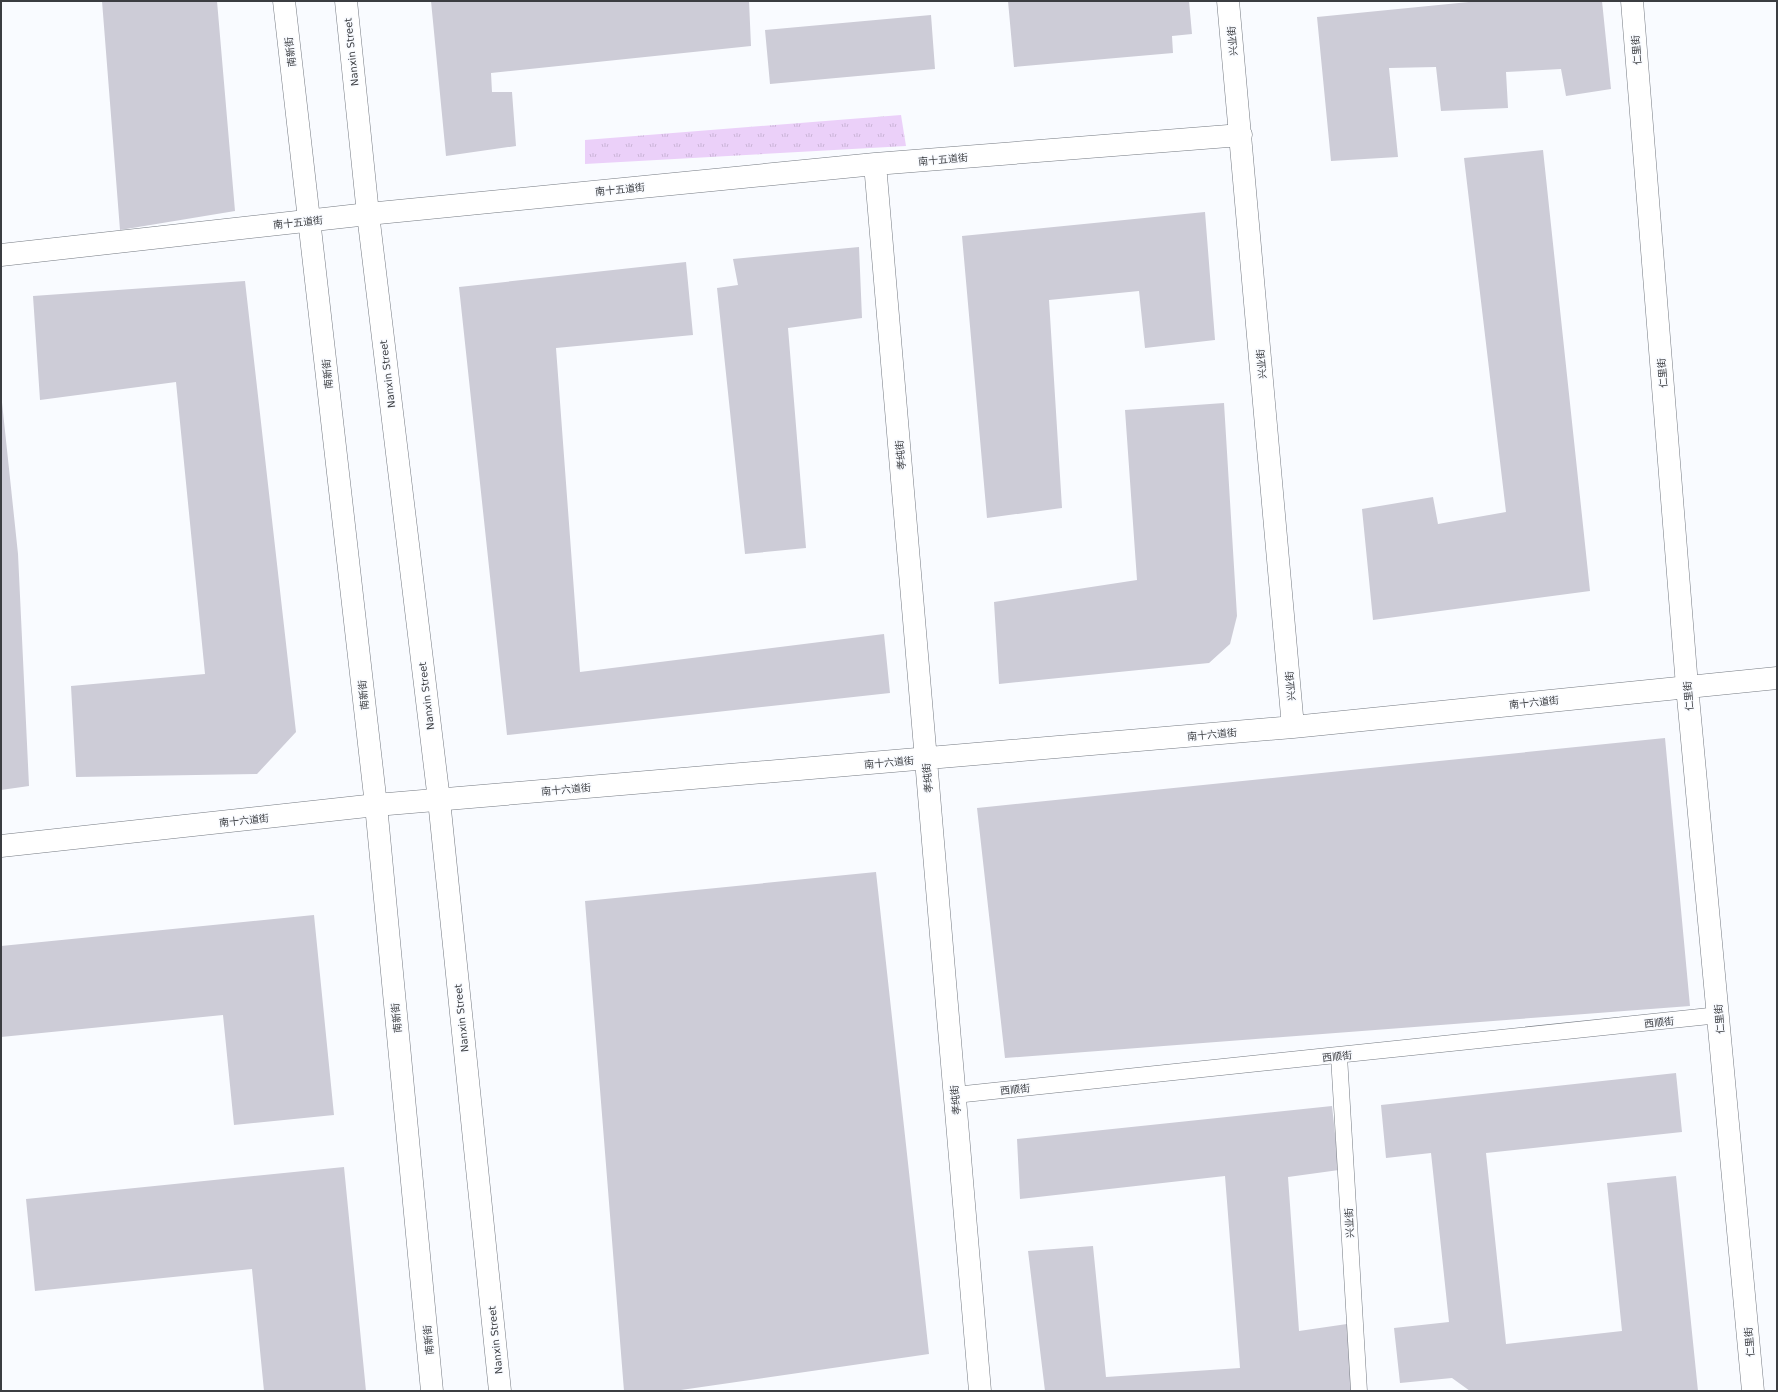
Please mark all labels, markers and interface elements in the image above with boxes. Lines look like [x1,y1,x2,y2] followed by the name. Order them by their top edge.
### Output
[342,17,361,87] street label: Nanxin Street
[1226,26,1239,56] street label: 兴业街
[1630,35,1643,65] street label: 仁里街
[283,36,298,67] street label: 南新街
[918,152,968,167] street label: 南十五道街
[595,181,645,198] street label: 南十五道街
[273,214,323,231] street label: 南十五道街
[378,339,397,409] street label: Nanxin Street
[1255,349,1268,379] street label: 兴业街
[320,358,335,389] street label: 南新街
[1656,358,1669,388] street label: 仁里街
[894,440,907,470] street label: 孝纯街
[417,661,436,731] street label: Nanxin Street
[1284,671,1297,701] street label: 兴业街
[356,679,371,710] street label: 南新街
[1682,681,1695,711] street label: 仁里街
[1509,694,1559,711] street label: 南十六道街
[1187,727,1237,742] street label: 南十六道街
[864,755,914,770] street label: 南十六道街
[921,763,934,793] street label: 孝纯街
[541,782,591,797] street label: 南十六道街
[219,812,269,829] street label: 南十六道街
[452,983,471,1053] street label: Nanxin Street
[389,1002,404,1033] street label: 南新街
[1713,1004,1726,1034] street label: 仁里街
[1644,1015,1675,1030] street label: 西顺街
[1322,1049,1353,1064] street label: 西顺街
[1000,1082,1031,1097] street label: 西顺街
[949,1085,962,1115] street label: 孝纯街
[1343,1208,1356,1238] street label: 兴业街
[486,1305,505,1375] street label: Nanxin Street
[421,1324,436,1355] street label: 南新街
[1743,1327,1756,1357] street label: 仁里街

